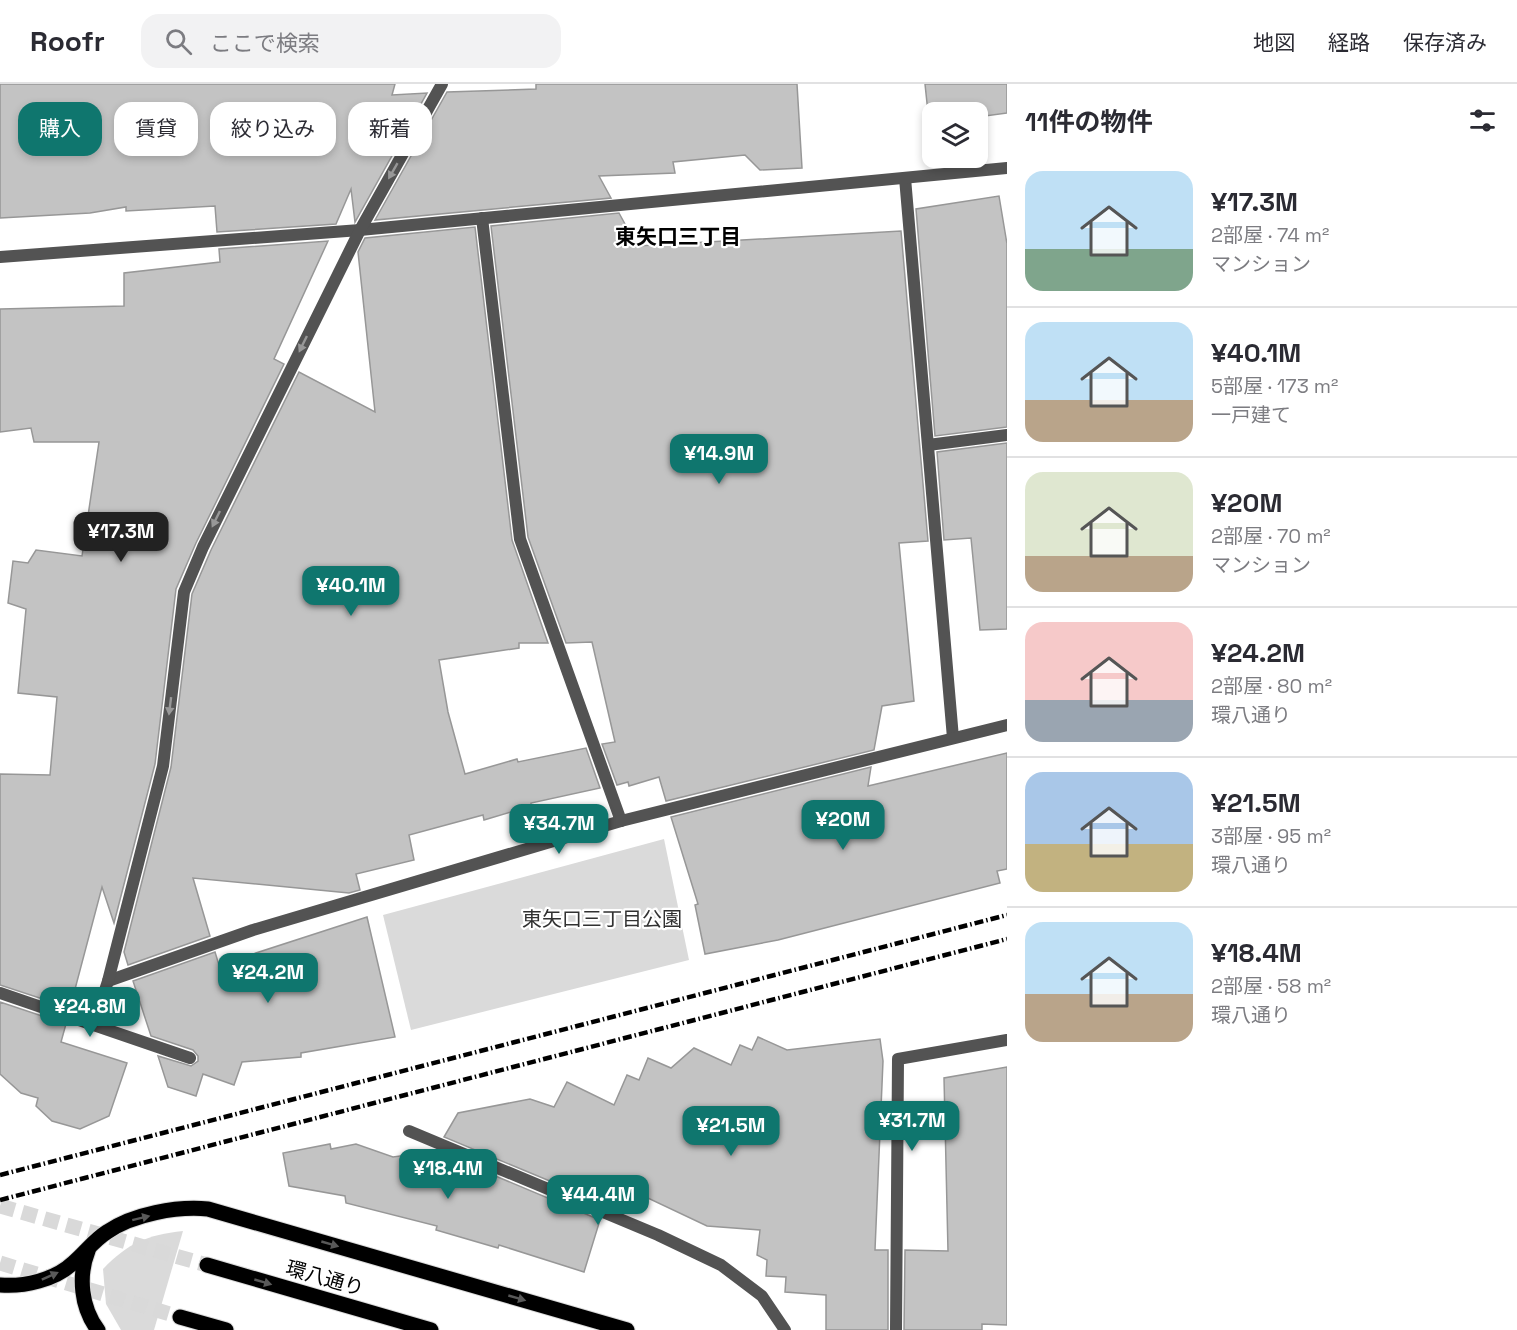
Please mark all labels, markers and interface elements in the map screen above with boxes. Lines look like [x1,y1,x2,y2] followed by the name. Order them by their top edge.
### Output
[141,14,561,68] search box
[30,23,105,59] text: Roofr
[162,25,195,58] icon: search
[210,29,320,57] text: ここで検索
[1253,29,1295,56] text: 地図
[1328,29,1370,56] text: 経路
[1403,29,1487,56] text: 保存済み
[18,102,102,156] chip: 購入
[114,102,198,156] chip: 賃貸
[210,102,336,156] chip: 絞り込み
[348,102,432,156] chip: 新着
[922,102,988,168] map controls
[922,102,988,168] button: layers
[1466,104,1499,137] icon: filters
[1025,105,1153,139] text: 11件の物件
[388,163,398,180] one-way arrow
[1211,185,1298,219] text: ¥17.3M
[1073,195,1145,267] icon: home
[1211,222,1329,248] text: 2部屋 · 74 m²
[615,223,741,250] district label: 東矢口三丁目
[1211,251,1311,277] text: マンション
[298,336,308,353] one-way arrow
[1211,336,1301,370] text: ¥40.1M
[1073,346,1145,418] icon: home
[1211,373,1338,399] text: 5部屋 · 173 m²
[1211,402,1291,428] text: 一戸建て
[670,434,768,485] pin: ¥14.9M
[684,440,754,466] text: ¥14.9M
[1211,486,1282,520] text: ¥20M
[1073,496,1145,568] icon: home
[212,511,221,528] one-way arrow
[72,512,170,563] pin: ¥17.3M
[88,518,154,544] text: ¥17.3M
[1211,523,1331,549] text: 2部屋 · 70 m²
[1211,552,1311,578] text: マンション
[302,566,400,617] pin: ¥40.1M
[316,572,386,598] text: ¥40.1M
[1211,636,1305,670] text: ¥24.2M
[1073,646,1145,718] icon: home
[1211,673,1332,699] text: 2部屋 · 80 m²
[166,697,175,716] one-way arrow
[1211,702,1291,728] text: 環八通り
[1211,786,1301,820] text: ¥21.5M
[1073,796,1145,868] icon: home
[807,800,879,851] pin: ¥20M
[510,804,608,855] pin: ¥34.7M
[816,806,870,832] text: ¥20M
[523,810,595,836] text: ¥34.7M
[1211,823,1331,849] text: 3部屋 · 95 m²
[1211,852,1291,878] text: 環八通り
[522,906,682,932] park label: 東矢口三丁目公園
[1211,936,1302,970] text: ¥18.4M
[1073,946,1145,1018] icon: home
[219,953,317,1004] pin: ¥24.2M
[232,959,304,985] text: ¥24.2M
[1211,973,1331,999] text: 2部屋 · 58 m²
[41,987,139,1038] pin: ¥24.8M
[54,993,126,1019] text: ¥24.8M
[1211,1002,1291,1028] text: 環八通り
[863,1101,961,1152] pin: ¥31.7M
[682,1106,780,1157] pin: ¥21.5M
[878,1107,946,1133] text: ¥31.7M
[697,1112,765,1138] text: ¥21.5M
[399,1149,497,1200] pin: ¥18.4M
[413,1155,483,1181] text: ¥18.4M
[549,1175,647,1226] pin: ¥44.4M
[561,1181,635,1207] text: ¥44.4M
[132,1213,150,1223] one-way arrow
[321,1240,339,1249] one-way arrow
[283,1254,367,1302] street label: 環八通り
[41,1271,59,1280] one-way arrow
[254,1277,272,1287] one-way arrow
[508,1294,526,1304] one-way arrow

